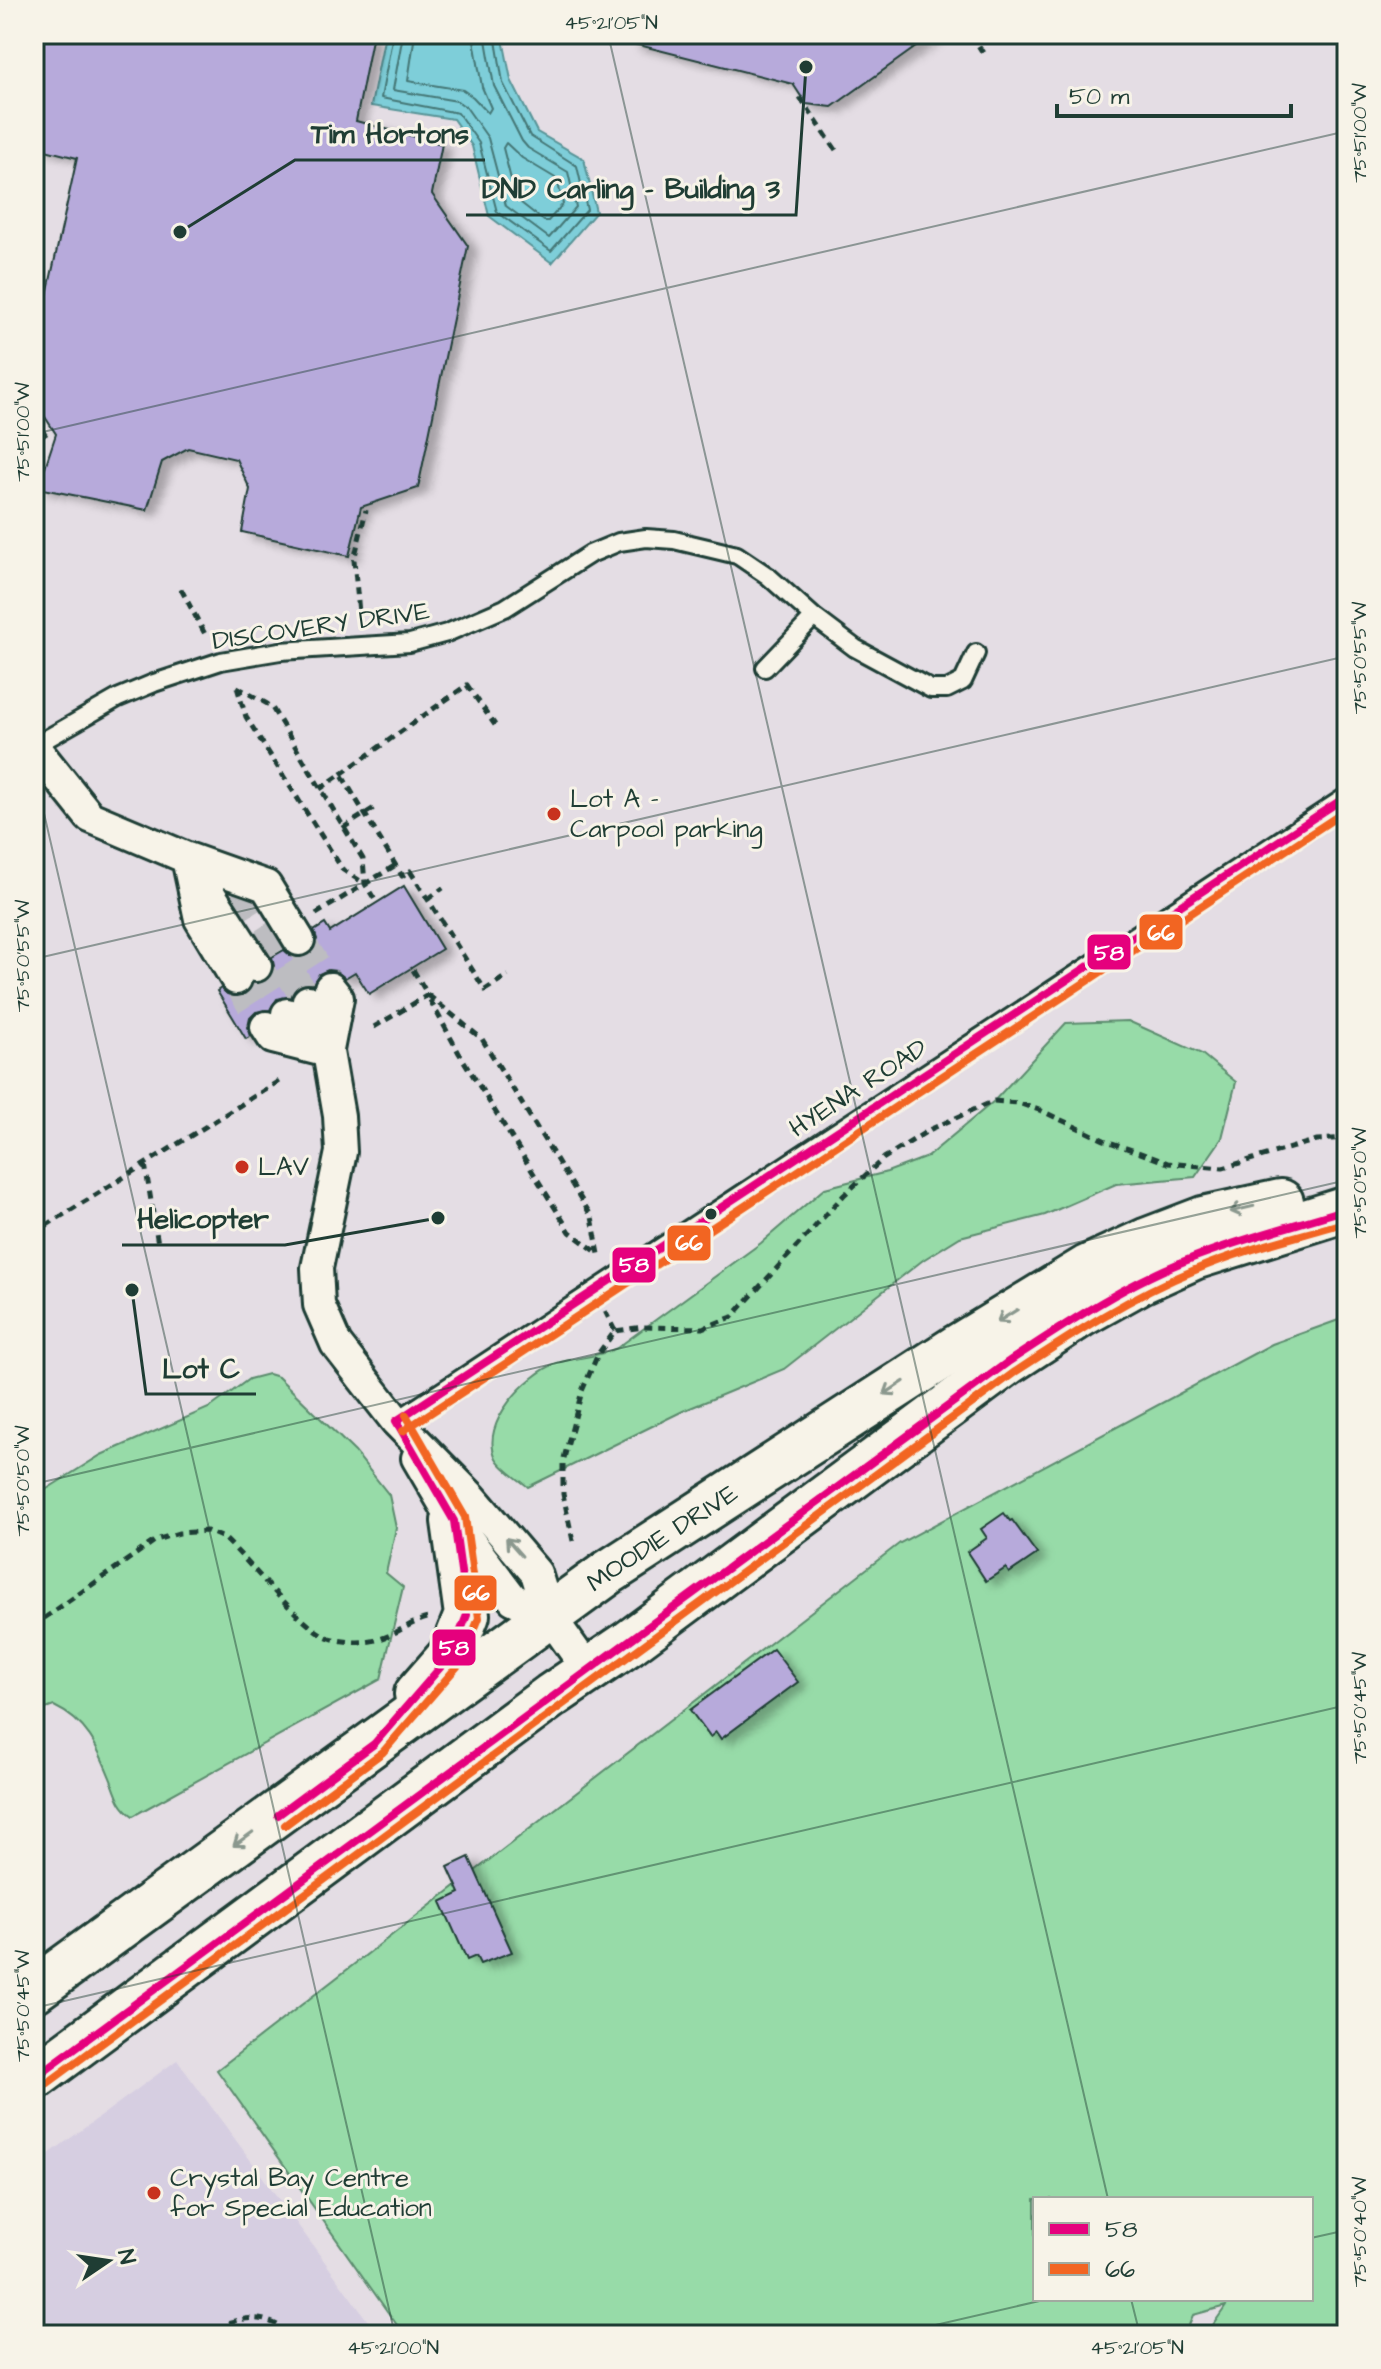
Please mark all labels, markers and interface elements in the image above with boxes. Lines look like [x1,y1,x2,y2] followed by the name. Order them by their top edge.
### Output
[564,9,658,37] text: 45°21'05"N
[1057,68,1291,118] scale bar
[1069,80,1130,114] text: 50 m
[1346,83,1374,183] text: 75°51'00"W
[295,108,485,160] callout: Tim Hortons
[310,115,469,154] text: Tim Hortons
[466,163,796,215] callout: DND Carling - Building 3
[482,170,781,211] text: DND Carling - Building 3
[9,382,37,482] text: 75°51'00"W
[210,593,432,659] street label: DISCOVERY DRIVE
[1346,601,1374,714] text: 75°50'55"W
[570,781,763,849] place label: Lot A - Carpool parking
[545,805,563,823] marker: Lot A - Carpool parking
[9,899,37,1012] text: 75°50'55"W
[1138,913,1184,951] line badge: 66
[1147,918,1175,949] text: 66
[1086,933,1132,971] line badge: 58
[1094,938,1125,969] text: 58
[782,1030,934,1146] street label: HYENA ROAD
[1346,1127,1374,1239] text: 75°50'50"W
[258,1149,309,1185] place label: LAV
[233,1158,251,1176] marker: LAV
[122,1193,285,1245] callout: Helicopter
[137,1200,269,1240] text: Helicopter
[1230,1203,1256,1218] one-way arrow
[703,1206,719,1222] unlabelled marker
[666,1224,712,1262] line badge: 66
[675,1228,703,1259] text: 66
[611,1246,657,1284] line badge: 58
[619,1250,650,1281] text: 58
[996,1309,1019,1325] one-way arrow
[146,1342,256,1394] callout: Lot C
[162,1350,240,1389] text: Lot C
[883,1380,905,1397] one-way arrow
[9,1425,37,1537] text: 75°50'50"W
[579,1475,745,1601] street label: MOODIE DRIVE
[505,1538,523,1558] one-way arrow
[453,1574,498,1612] line badge: 66
[462,1578,490,1609] text: 66
[431,1628,477,1667] line badge: 58
[439,1633,470,1664] text: 58
[1346,1652,1374,1764] text: 75°50'45"W
[233,1831,255,1847] one-way arrow
[9,1950,37,2062] text: 75°50'45"W
[170,2160,432,2226] place label: Crystal Bay Centre for Special Education
[1346,2176,1374,2287] text: 75°50'40"W
[145,2184,163,2202] marker: Crystal Bay Centre for Special Education
[1033,2197,1313,2301] legend
[1105,2213,1138,2247] text: 58
[68,2221,148,2301] north arrow
[109,2247,143,2267] text: N
[1105,2253,1135,2287] text: 66
[347,2334,439,2362] text: 45°21'00"N
[1090,2334,1184,2362] text: 45°21'05"N

